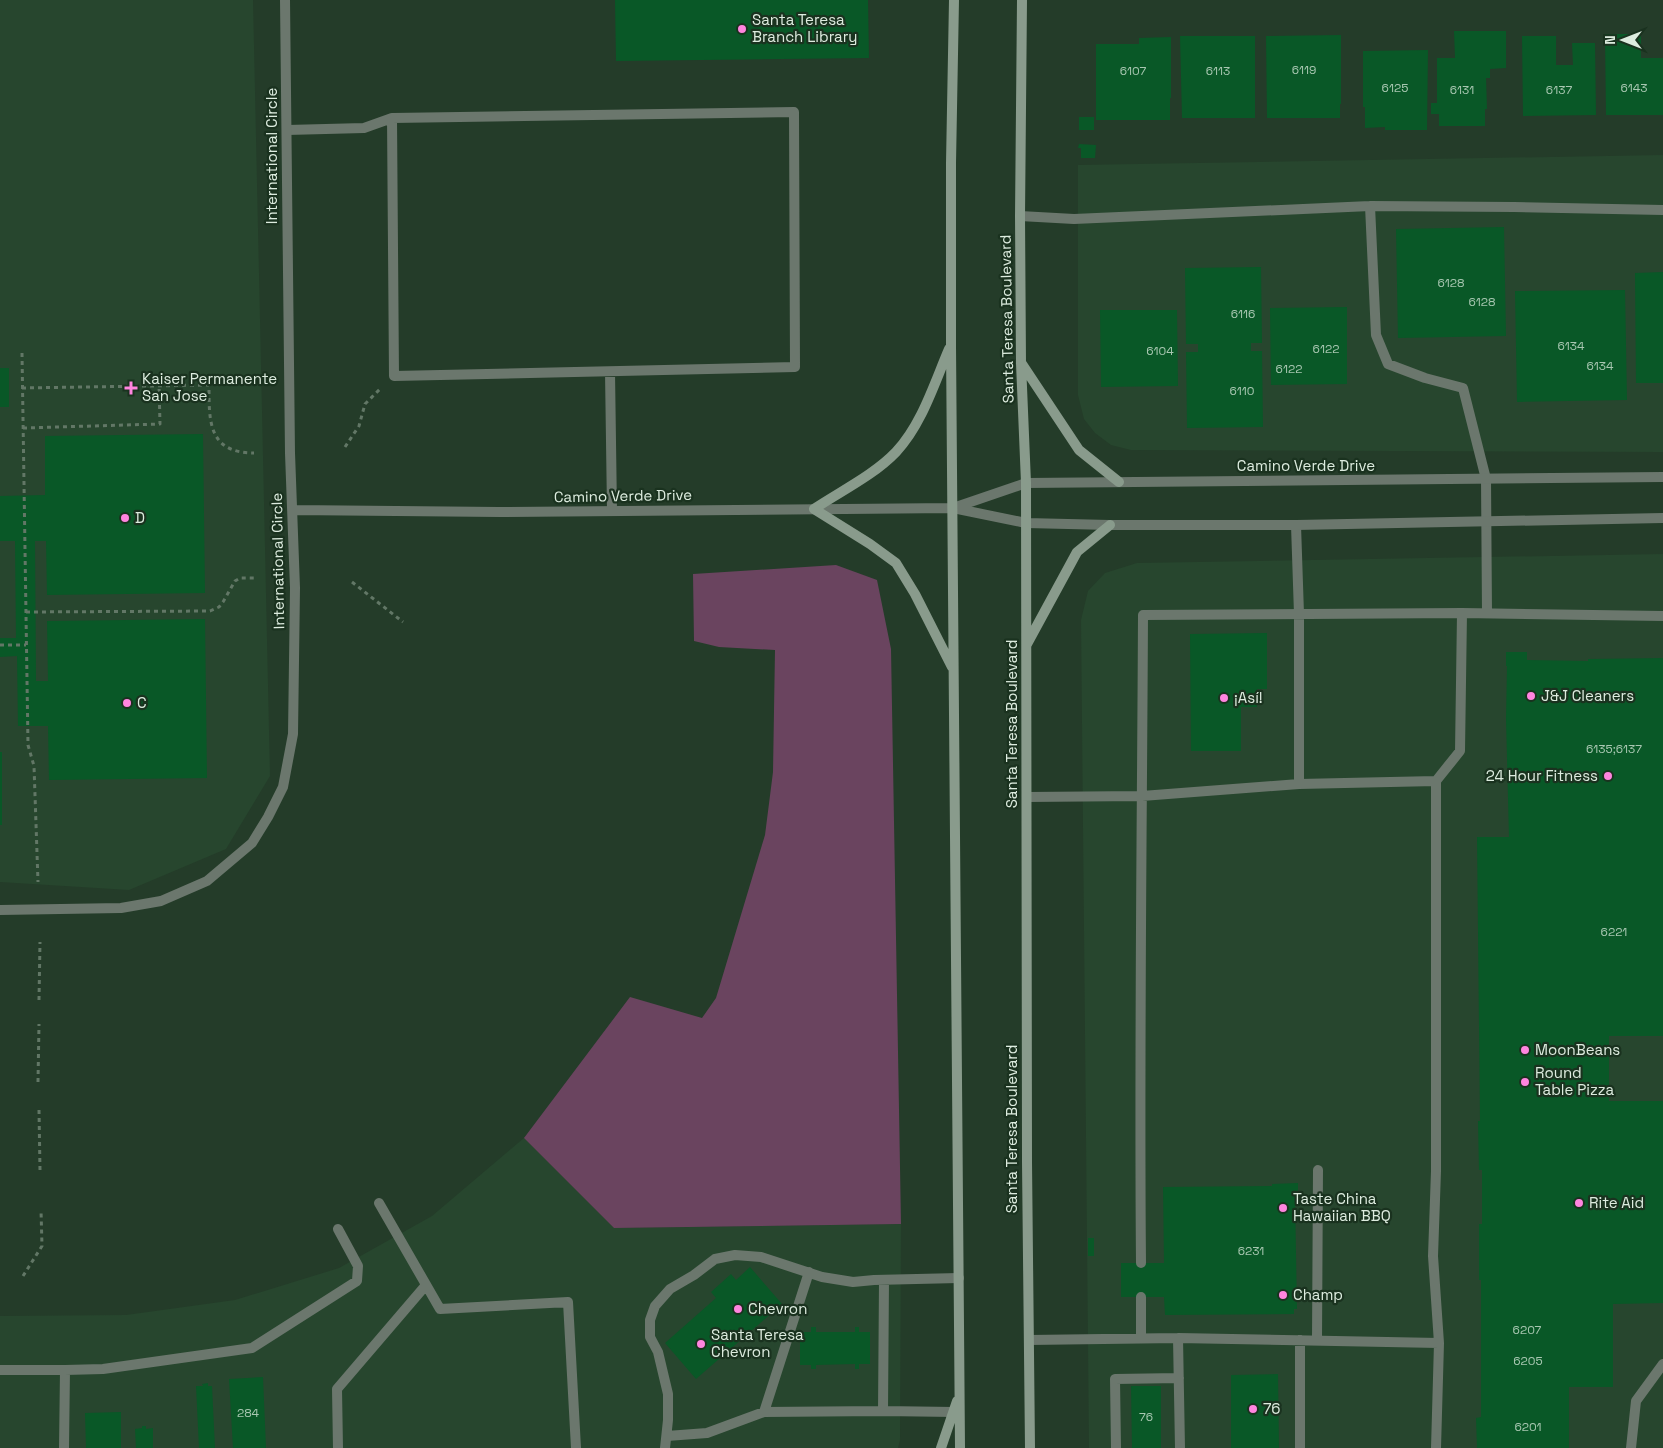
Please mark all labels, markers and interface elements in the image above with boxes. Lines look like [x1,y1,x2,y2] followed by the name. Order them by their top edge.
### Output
[752,10,858,46] place label: Santa Teresa Branch Library
[1598,15,1648,65] north arrow
[736,23,748,35] marker: Santa Teresa Branch Library
[1601,35,1619,45] text: N
[1292,62,1316,78] house number: 6119
[1120,63,1147,79] house number: 6107
[1206,63,1230,79] house number: 6113
[1382,80,1408,96] house number: 6125
[1620,80,1648,96] house number: 6143
[1450,82,1474,98] house number: 6131
[1546,82,1572,98] house number: 6137
[262,88,281,224] street label: International Circle
[996,235,1017,404] street label: Santa Teresa Boulevard
[1437,275,1465,291] house number: 6128
[1468,294,1496,310] house number: 6128
[1231,306,1255,322] house number: 6116
[1557,338,1585,354] house number: 6134
[1313,341,1339,357] house number: 6122
[1146,343,1174,359] house number: 6104
[1586,358,1614,374] house number: 6134
[1276,361,1302,377] house number: 6122
[142,369,277,405] place label: Kaiser Permanente San Jose
[124,381,138,395] marker: Kaiser Permanente San Jose
[1229,383,1255,399] house number: 6110
[1237,456,1375,475] street label: Camino Verde Drive
[554,485,692,506] street label: Camino Verde Drive
[267,492,288,629] street label: International Circle
[135,508,145,527] place label: D
[119,512,131,524] marker: D
[1002,640,1021,808] street label: Santa Teresa Boulevard
[1541,686,1634,705] place label: J&J Cleaners
[1234,688,1263,707] place label: ¡Así!
[1525,690,1537,702] marker: J&J Cleaners
[1218,692,1230,704] marker: ¡Así!
[137,693,147,712] place label: C
[121,697,133,709] marker: C
[1586,741,1642,757] house number: 6135;6137
[1486,766,1598,785] place label: 24 Hour Fitness
[1602,770,1614,782] marker: 24 Hour Fitness
[1601,924,1627,940] house number: 6221
[1535,1040,1620,1059] place label: MoonBeans
[1519,1044,1531,1056] marker: MoonBeans
[1002,1045,1021,1213] street label: Santa Teresa Boulevard
[1535,1063,1614,1099] place label: Round Table Pizza
[1519,1076,1531,1088] marker: Round Table Pizza
[1293,1189,1391,1225] place label: Taste China Hawaiian BBQ
[1589,1193,1644,1212] place label: Rite Aid
[1573,1197,1585,1209] marker: Rite Aid
[1277,1202,1289,1214] marker: Taste China Hawaiian BBQ
[1238,1243,1264,1259] house number: 6231
[1293,1285,1343,1304] place label: Champ
[1277,1289,1289,1301] marker: Champ
[748,1299,807,1318] place label: Chevron
[732,1303,744,1315] marker: Chevron
[1513,1322,1542,1338] house number: 6207
[711,1325,804,1361] place label: Santa Teresa Chevron
[695,1338,707,1350] marker: Santa Teresa Chevron
[1513,1353,1543,1369] house number: 6205
[1263,1399,1281,1418] place label: 76
[1247,1403,1259,1415] marker: 76
[237,1405,260,1421] house number: 284
[1139,1409,1153,1425] house number: 76
[1514,1419,1542,1435] house number: 6201

